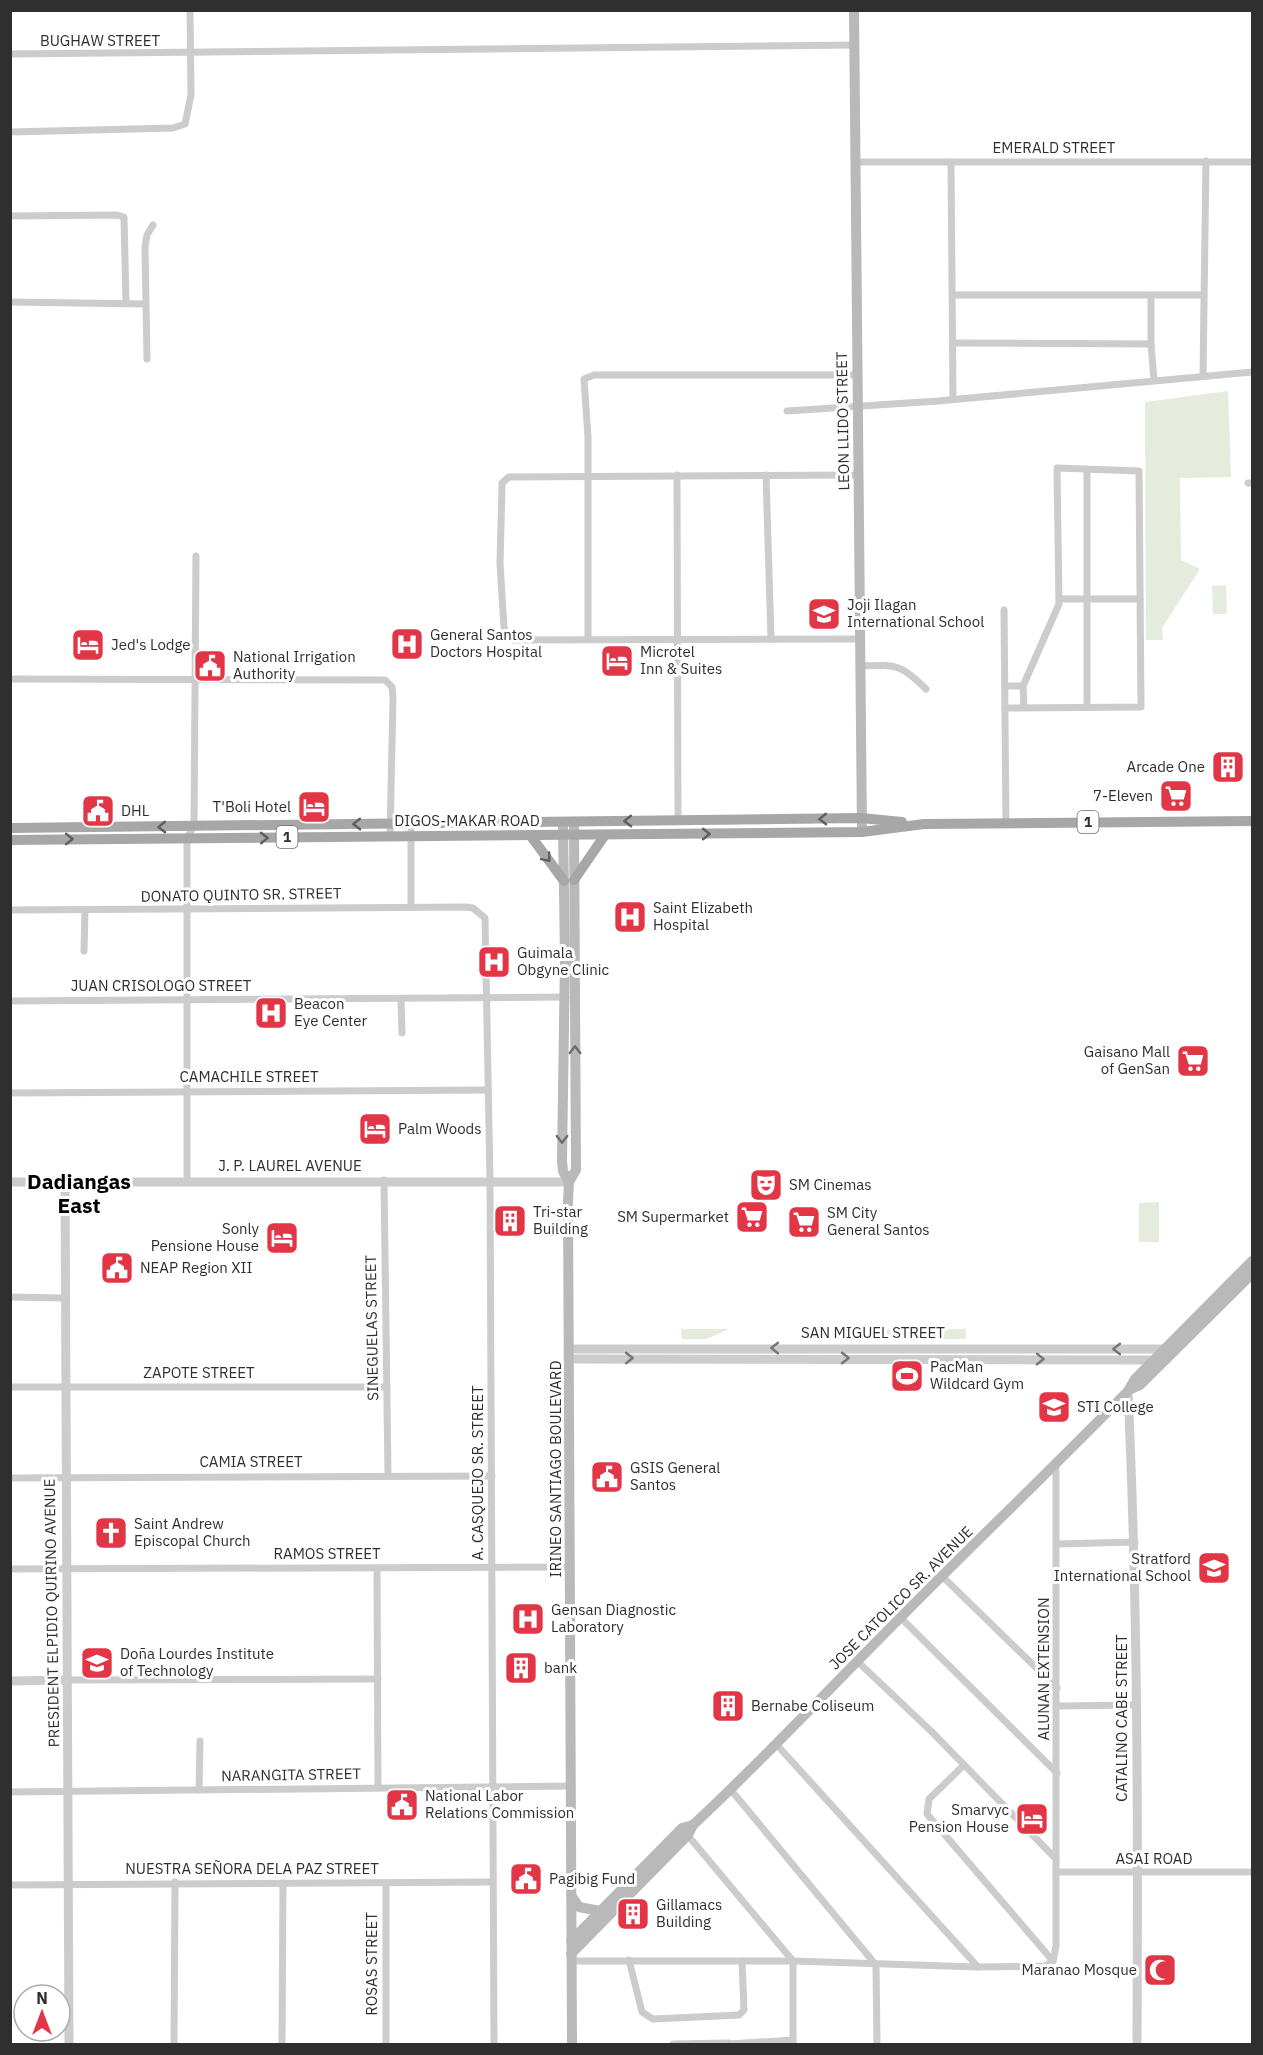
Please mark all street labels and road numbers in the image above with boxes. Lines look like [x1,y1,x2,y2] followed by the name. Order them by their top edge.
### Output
[40,31,161,50] street label: BUGHAW STREET
[993,138,1116,157] street label: EMERALD STREET
[832,351,853,491] street label: LEON LLIDO STREET
[394,811,540,830] street label: DIGOS-MAKAR ROAD
[1078,811,1098,833] road number: 1
[276,826,298,848] road number: 1
[140,883,342,906] street label: DONATO QUINTO SR. STREET
[71,976,252,995] street label: JUAN CRISOLOGO STREET
[180,1067,319,1086] street label: CAMACHILE STREET
[218,1156,362,1175] street label: J. P. LAUREL AVENUE
[361,1255,382,1401] street label: SINEGUELAS STREET
[801,1323,945,1342] street label: SAN MIGUEL STREET
[546,1361,565,1578] street label: IRINEO SANTIAGO BOULEVARD
[143,1363,255,1382] street label: ZAPOTE STREET
[468,1385,487,1560] street label: A. CASQUEJO SR. STREET
[199,1452,303,1471] street label: CAMIA STREET
[40,1478,63,1748] street label: PRESIDENT ELPIDIO QUIRINO AVENUE
[825,1522,976,1673] street label: JOSE CATOLICO SR. AVENUE
[273,1544,381,1563] street label: RAMOS STREET
[1034,1597,1053,1741] street label: ALUNAN EXTENSION
[1112,1634,1131,1802] street label: CATALINO CABE STREET
[221,1764,362,1785] street label: NARANGITA STREET
[1115,1849,1193,1868] street label: ASAI ROAD
[125,1859,379,1878] street label: NUESTRA SEÑORA DELA PAZ STREET
[362,1912,381,2016] street label: ROSAS STREET

